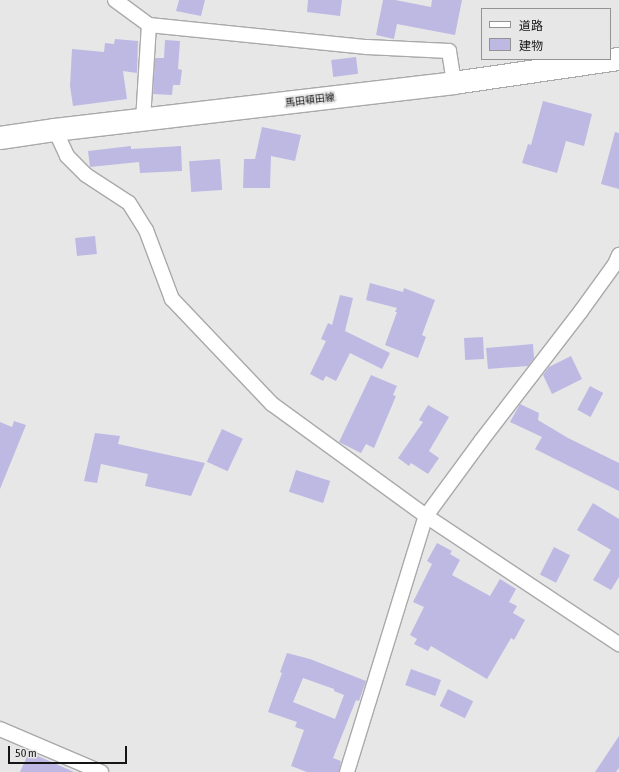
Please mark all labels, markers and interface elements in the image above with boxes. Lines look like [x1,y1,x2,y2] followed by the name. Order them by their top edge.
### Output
[481,8,611,60] legend
[519,19,543,33] text: 道路
[519,39,543,53] text: 建物
[284,91,336,109] street label: 馬田頓田線
[10,738,129,764] scale bar
[15,746,37,760] text: 50 m

